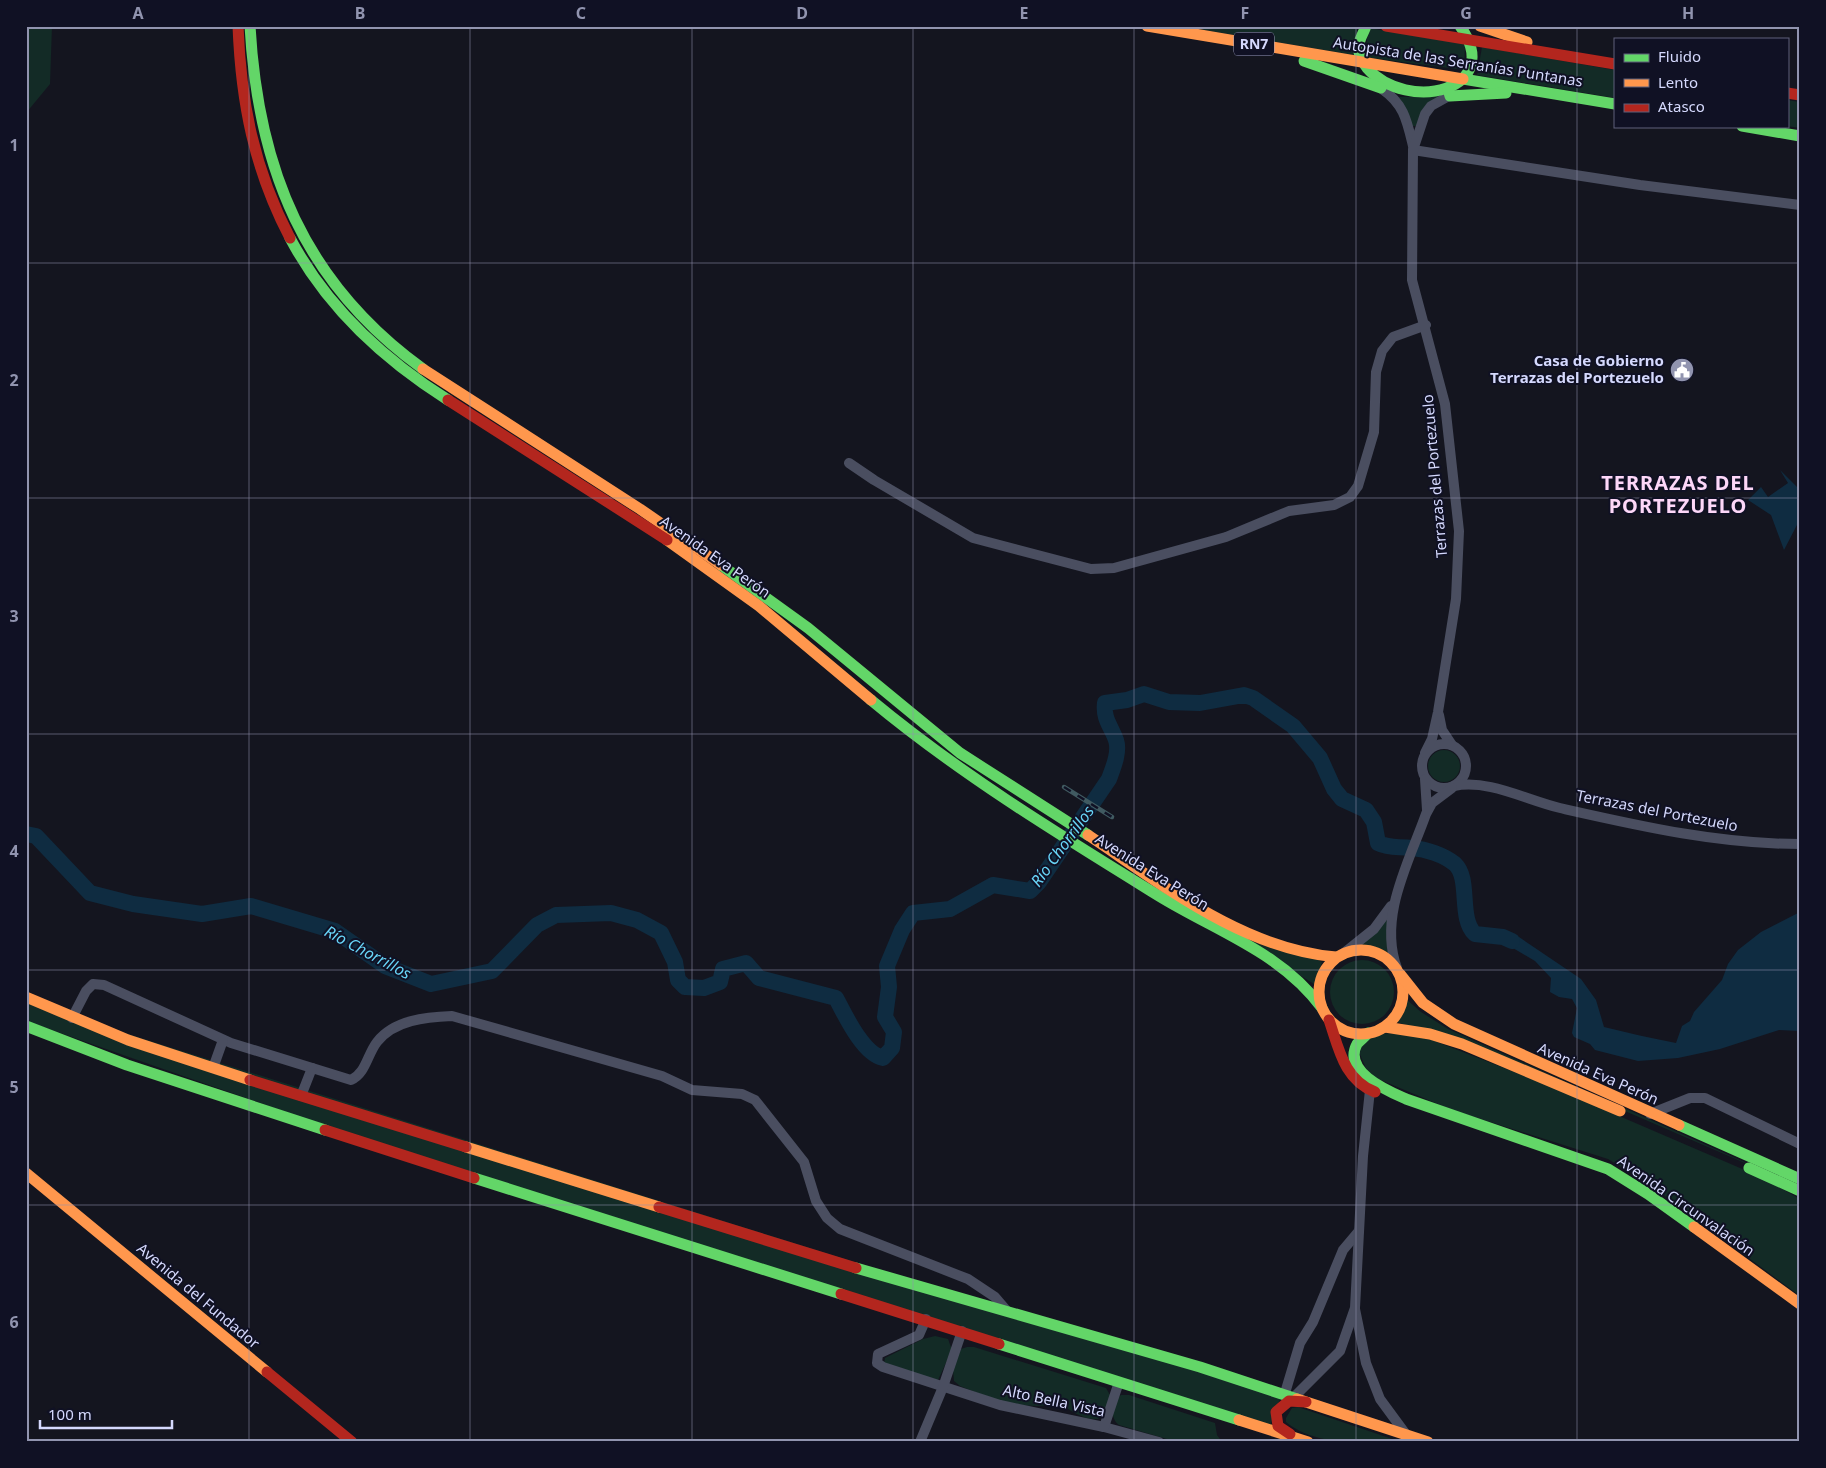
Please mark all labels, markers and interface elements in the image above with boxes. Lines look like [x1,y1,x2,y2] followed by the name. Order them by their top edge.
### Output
[132,2,144,24] text: A
[355,2,365,24] text: B
[576,2,586,24] text: C
[796,2,808,24] text: D
[1020,2,1029,24] text: E
[1241,2,1249,24] text: F
[1460,2,1472,24] text: G
[1682,2,1694,24] text: H
[1332,31,1584,91] street label: Autopista de las Serranías Puntanas
[1234,33,1274,56] road number: RN7
[1614,38,1788,128] legend
[1658,46,1701,66] text: Fluido
[1658,72,1698,92] text: Lento
[1658,96,1705,116] text: Atasco
[9,134,19,156] text: 1
[1490,350,1664,387] place label: Casa de Gobierno Terrazas del Portezuelo
[1669,357,1695,383] public building icon: Casa de Gobierno Terrazas del Portezuelo
[9,369,19,391] text: 2
[1417,393,1451,559] street label: Terrazas del Portezuelo
[1601,469,1755,519] district label: TERRAZAS DEL PORTEZUELO
[656,511,775,602] street label: Avenida Eva Perón
[9,605,19,627] text: 3
[1575,785,1740,835] street label: Terrazas del Portezuelo
[1025,801,1099,891] water label: Río Chorrillos
[1092,828,1213,914] street label: Avenida Eva Perón
[9,840,19,862] text: 4
[321,920,415,984] water label: Río Chorrillos
[1535,1037,1662,1109] street label: Avenida Eva Perón
[9,1076,19,1098] text: 5
[1614,1150,1759,1260] street label: Avenida Circunvalación
[133,1238,264,1352] street label: Avenida del Fundador
[9,1311,19,1333] text: 6
[1001,1379,1107,1421] street label: Alto Bella Vista
[40,1398,172,1430] scale bar
[48,1404,92,1424] text: 100 m

